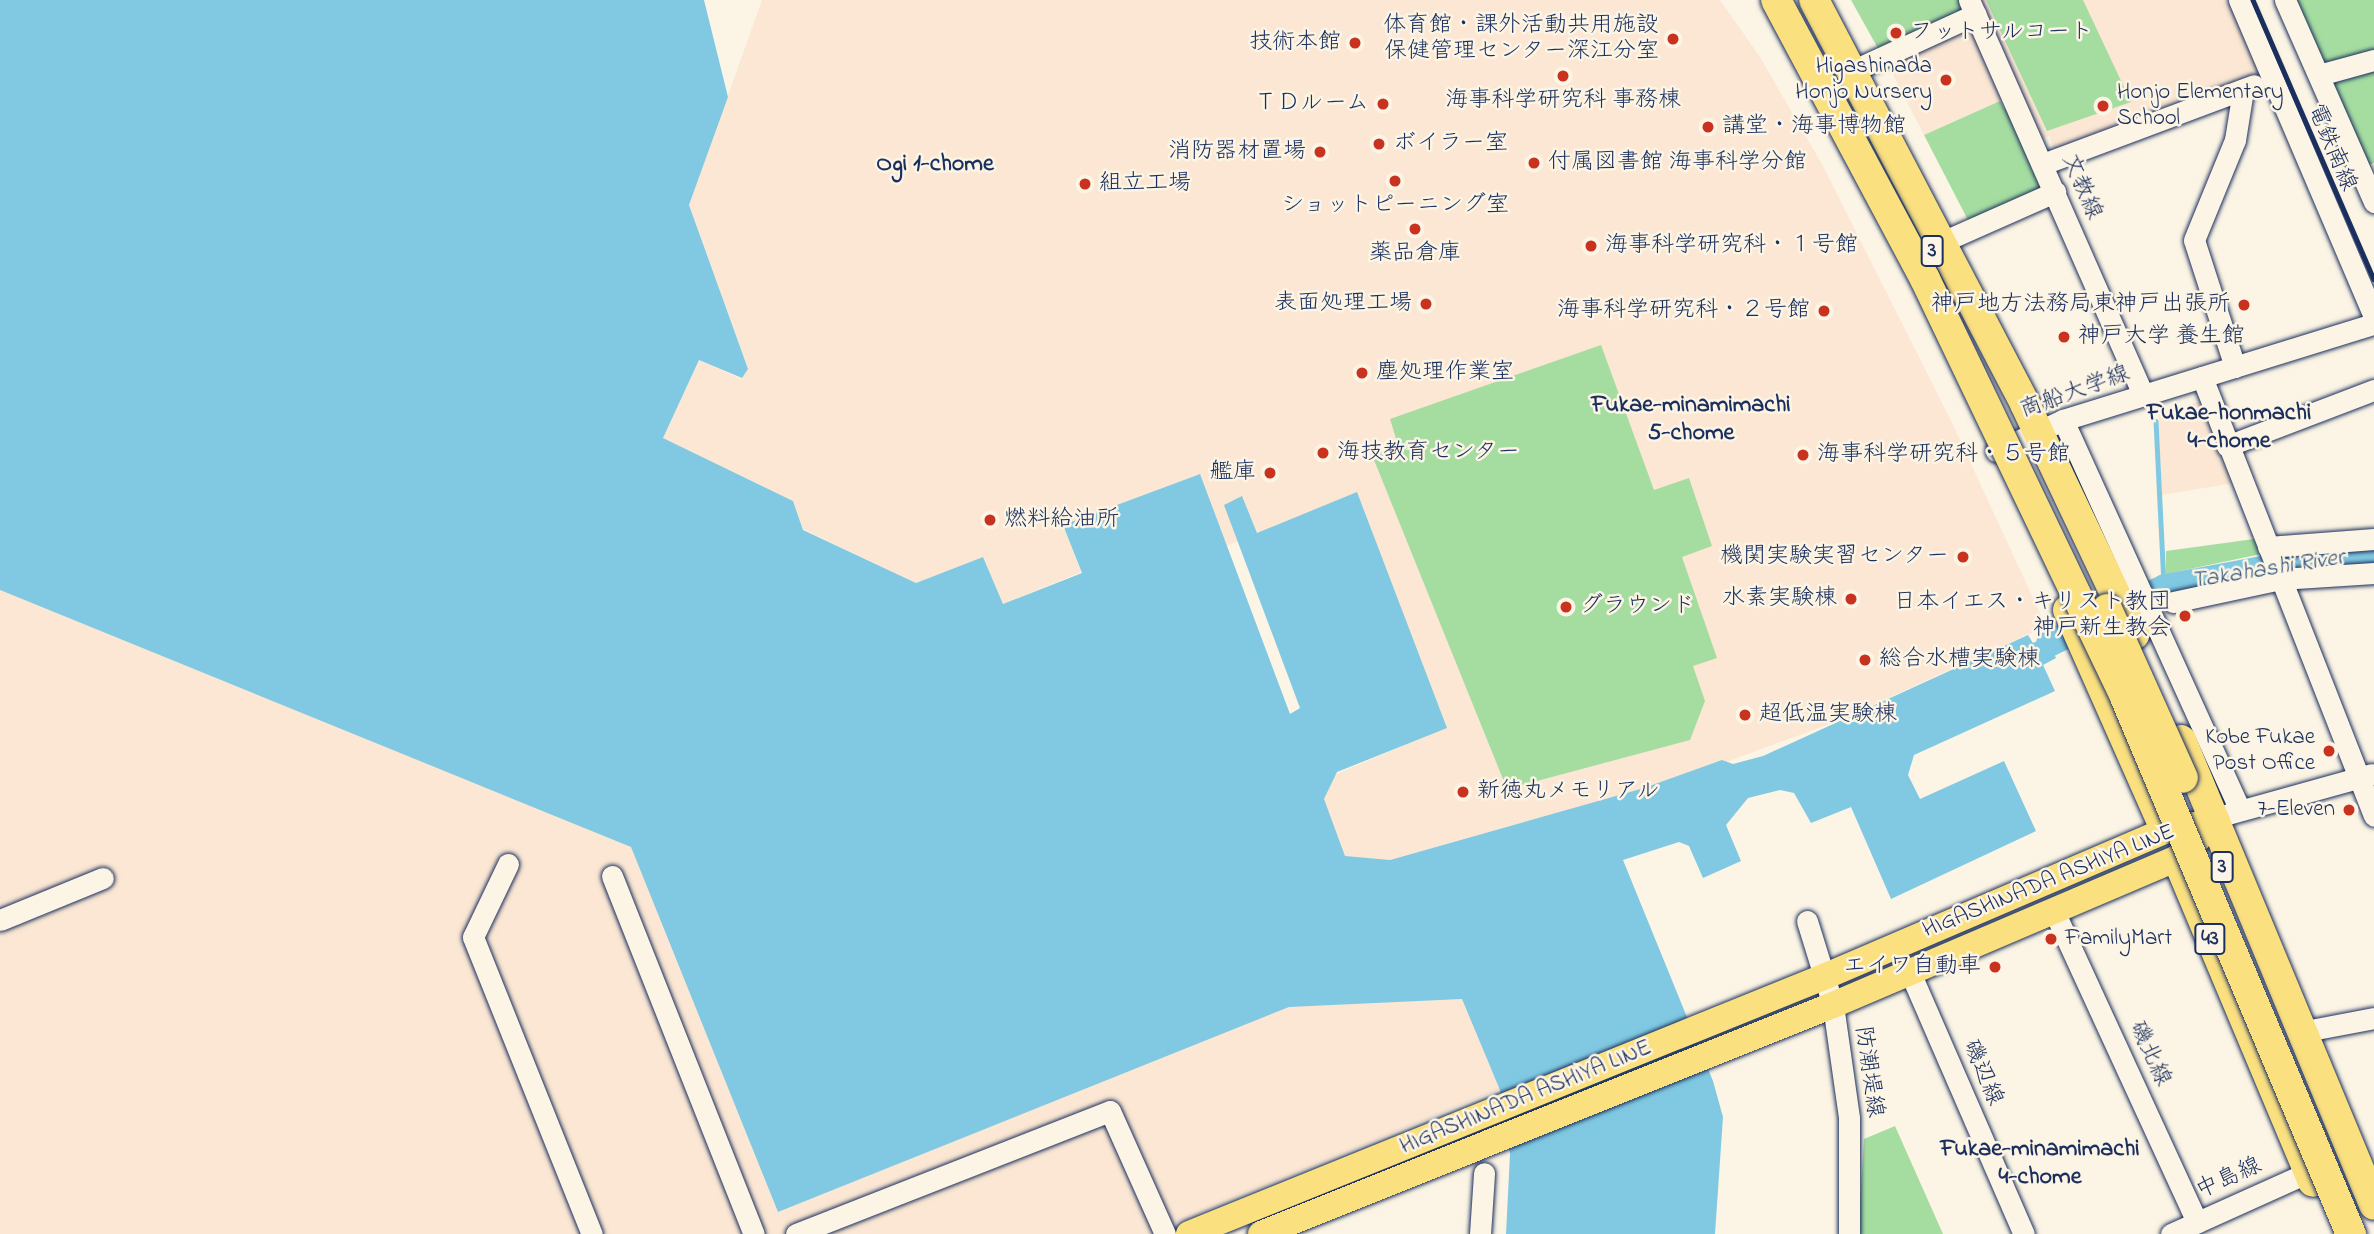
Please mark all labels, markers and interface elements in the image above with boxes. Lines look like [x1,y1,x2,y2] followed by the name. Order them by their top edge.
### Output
[1383,12,1659,66] place label: 体育館・課外活動共用施設 保健管理センター深江分室
[1910,19,2094,47] place label: フットサルコート
[1888,25,1904,41] marker: フットサルコート
[1249,29,1341,57] place label: 技術本館
[1665,31,1681,47] marker: 体育館・課外活動共用施設 保健管理センター深江分室
[1347,35,1363,51] marker: 技術本館
[1795,53,1932,107] place label: Higashinada Honjo Nursery
[1555,68,1571,84] marker: 海事科学研究科 事務棟
[1938,72,1954,88] marker: Higashinada Honjo Nursery
[2117,79,2284,133] place label: Honjo Elementary School
[1445,87,1681,115] place label: 海事科学研究科 事務棟
[1253,90,1369,118] place label: ＴＤルーム
[1375,96,1391,112] marker: ＴＤルーム
[2095,98,2111,114] marker: Honjo Elementary School
[2300,100,2362,196] street label: 電鉄南線
[1722,113,1906,141] place label: 講堂・海事博物館
[1700,119,1716,135] marker: 講堂・海事博物館
[1393,130,1508,158] place label: ボイラー室
[1371,136,1387,152] marker: ボイラー室
[1168,138,1306,166] place label: 消防器材置場
[1312,144,1328,160] marker: 消防器材置場
[1548,149,1807,177] place label: 付属図書館 海事科学分館
[2055,150,2107,224] street label: 文教線
[876,151,994,179] district label: Ogi 1-chome
[1526,155,1542,171] marker: 付属図書館 海事科学分館
[1099,170,1191,198] place label: 組立工場
[1387,173,1403,189] marker: ショットピーニング室
[1077,176,1093,192] marker: 組立工場
[1281,192,1509,220] place label: ショットピーニング室
[1407,221,1423,237] marker: 薬品倉庫
[1605,232,1858,260] place label: 海事科学研究科・１号館
[1920,233,1944,268] road number: 3
[1583,238,1599,254] marker: 海事科学研究科・１号館
[1369,240,1461,268] place label: 薬品倉庫
[1274,290,1412,318] place label: 表面処理工場
[1931,291,2230,319] place label: 神戸地方法務局東神戸出張所
[1418,296,1434,312] marker: 表面処理工場
[1557,297,1810,325] place label: 海事科学研究科・２号館
[2236,297,2252,313] marker: 神戸地方法務局東神戸出張所
[1816,303,1832,319] marker: 海事科学研究科・２号館
[2078,323,2245,351] place label: 神戸大学 養生館
[2056,329,2072,345] marker: 神戸大学 養生館
[1376,359,1514,387] place label: 塵処理作業室
[2016,360,2134,426] street label: 商船大学線
[1354,365,1370,381] marker: 塵処理作業室
[1591,392,1791,448] district label: Fukae-minamimachi 5-chome
[2147,400,2311,456] district label: Fukae-honmachi 4-chome
[1337,439,1521,467] place label: 海技教育センター
[1817,441,2070,469] place label: 海事科学研究科・５号館
[1315,445,1331,461] marker: 海技教育センター
[1795,447,1811,463] marker: 海事科学研究科・５号館
[1210,459,1256,487] place label: 艦庫
[1262,465,1278,481] marker: 艦庫
[1004,506,1119,534] place label: 燃料給油所
[982,512,998,528] marker: 燃料給油所
[1719,543,1949,571] place label: 機関実験実習センター
[2190,544,2346,596] water label: Takahashi River
[1955,549,1971,565] marker: 機関実験実習センター
[1722,585,1837,613] place label: 水素実験棟
[1895,589,2171,643] place label: 日本イエス・キリスト教団 神戸新生教会
[1843,591,1859,607] marker: 水素実験棟
[1580,593,1695,621] place label: グラウンド
[1558,599,1574,615] marker: グラウンド
[2177,608,2193,624] marker: 日本イエス・キリスト教団 神戸新生教会
[1879,646,2040,674] place label: 総合水槽実験棟
[1857,652,1873,668] marker: 総合水槽実験棟
[1759,701,1897,729] place label: 超低温実験棟
[1737,707,1753,723] marker: 超低温実験棟
[2205,724,2315,778] place label: Kobe Fukae Post Office
[2321,743,2337,759] marker: Kobe Fukae Post Office
[1477,778,1661,806] place label: 新徳丸メモリアル
[1455,784,1471,800] marker: 新徳丸メモリアル
[2258,796,2335,824] place label: 7-Eleven
[2341,802,2357,818] marker: 7-Eleven
[1919,819,2179,945] street label: HIGASHINADA ASHIYA LINE
[2210,850,2234,884] road number: 3
[2194,922,2226,956] road number: 43
[2065,925,2172,953] place label: FamilyMart
[2043,931,2059,947] marker: FamilyMart
[1843,953,1981,981] place label: エイワ自動車
[1987,959,2003,975] marker: エイワ自動車
[2122,1017,2176,1091] street label: 磯北線
[1848,1025,1888,1119] street label: 防潮堤線
[1396,1035,1656,1161] street label: HIGASHINADA ASHIYA LINE
[1956,1036,2008,1110] street label: 磯辺線
[1940,1136,2140,1192] district label: Fukae-minamimachi 4-chome
[2192,1152,2266,1206] street label: 中島線

